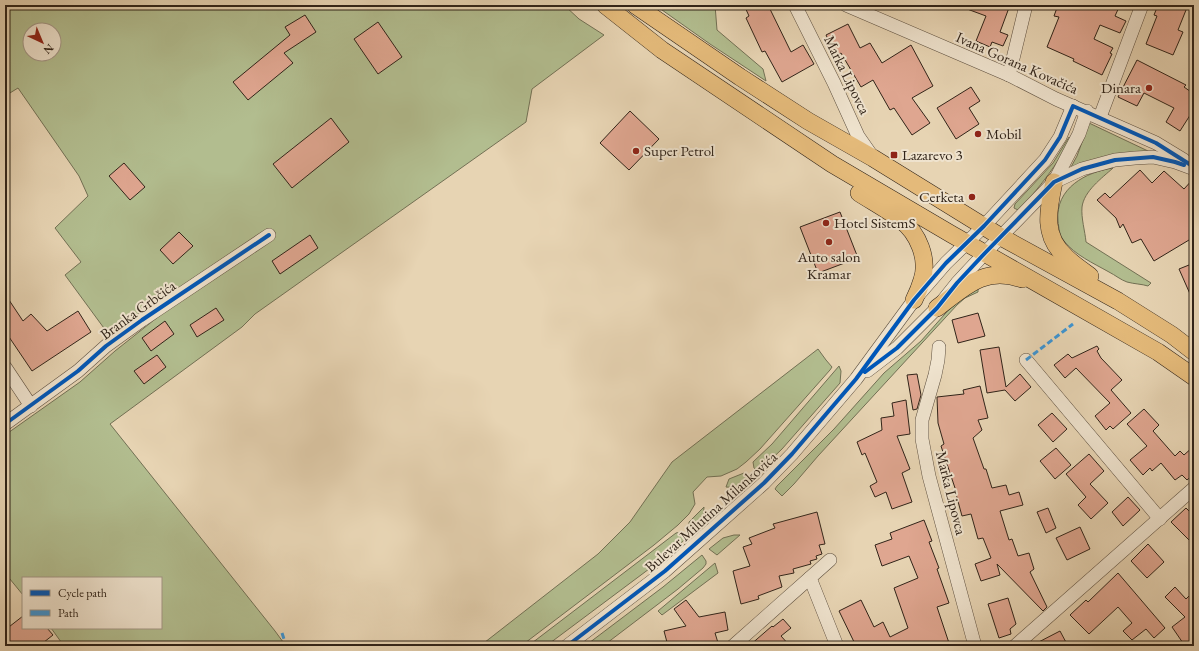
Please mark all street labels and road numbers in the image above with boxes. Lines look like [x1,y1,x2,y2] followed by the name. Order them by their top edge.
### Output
[953,27,1081,98] street label: Ivana Gorana Kovačića
[820,32,875,117] street label: Marka Lipovca
[96,276,179,343] street label: Branka Grbčića
[641,447,781,576] street label: Bulevar Milutina Milankovića
[932,449,971,537] street label: Marka Lipovca

